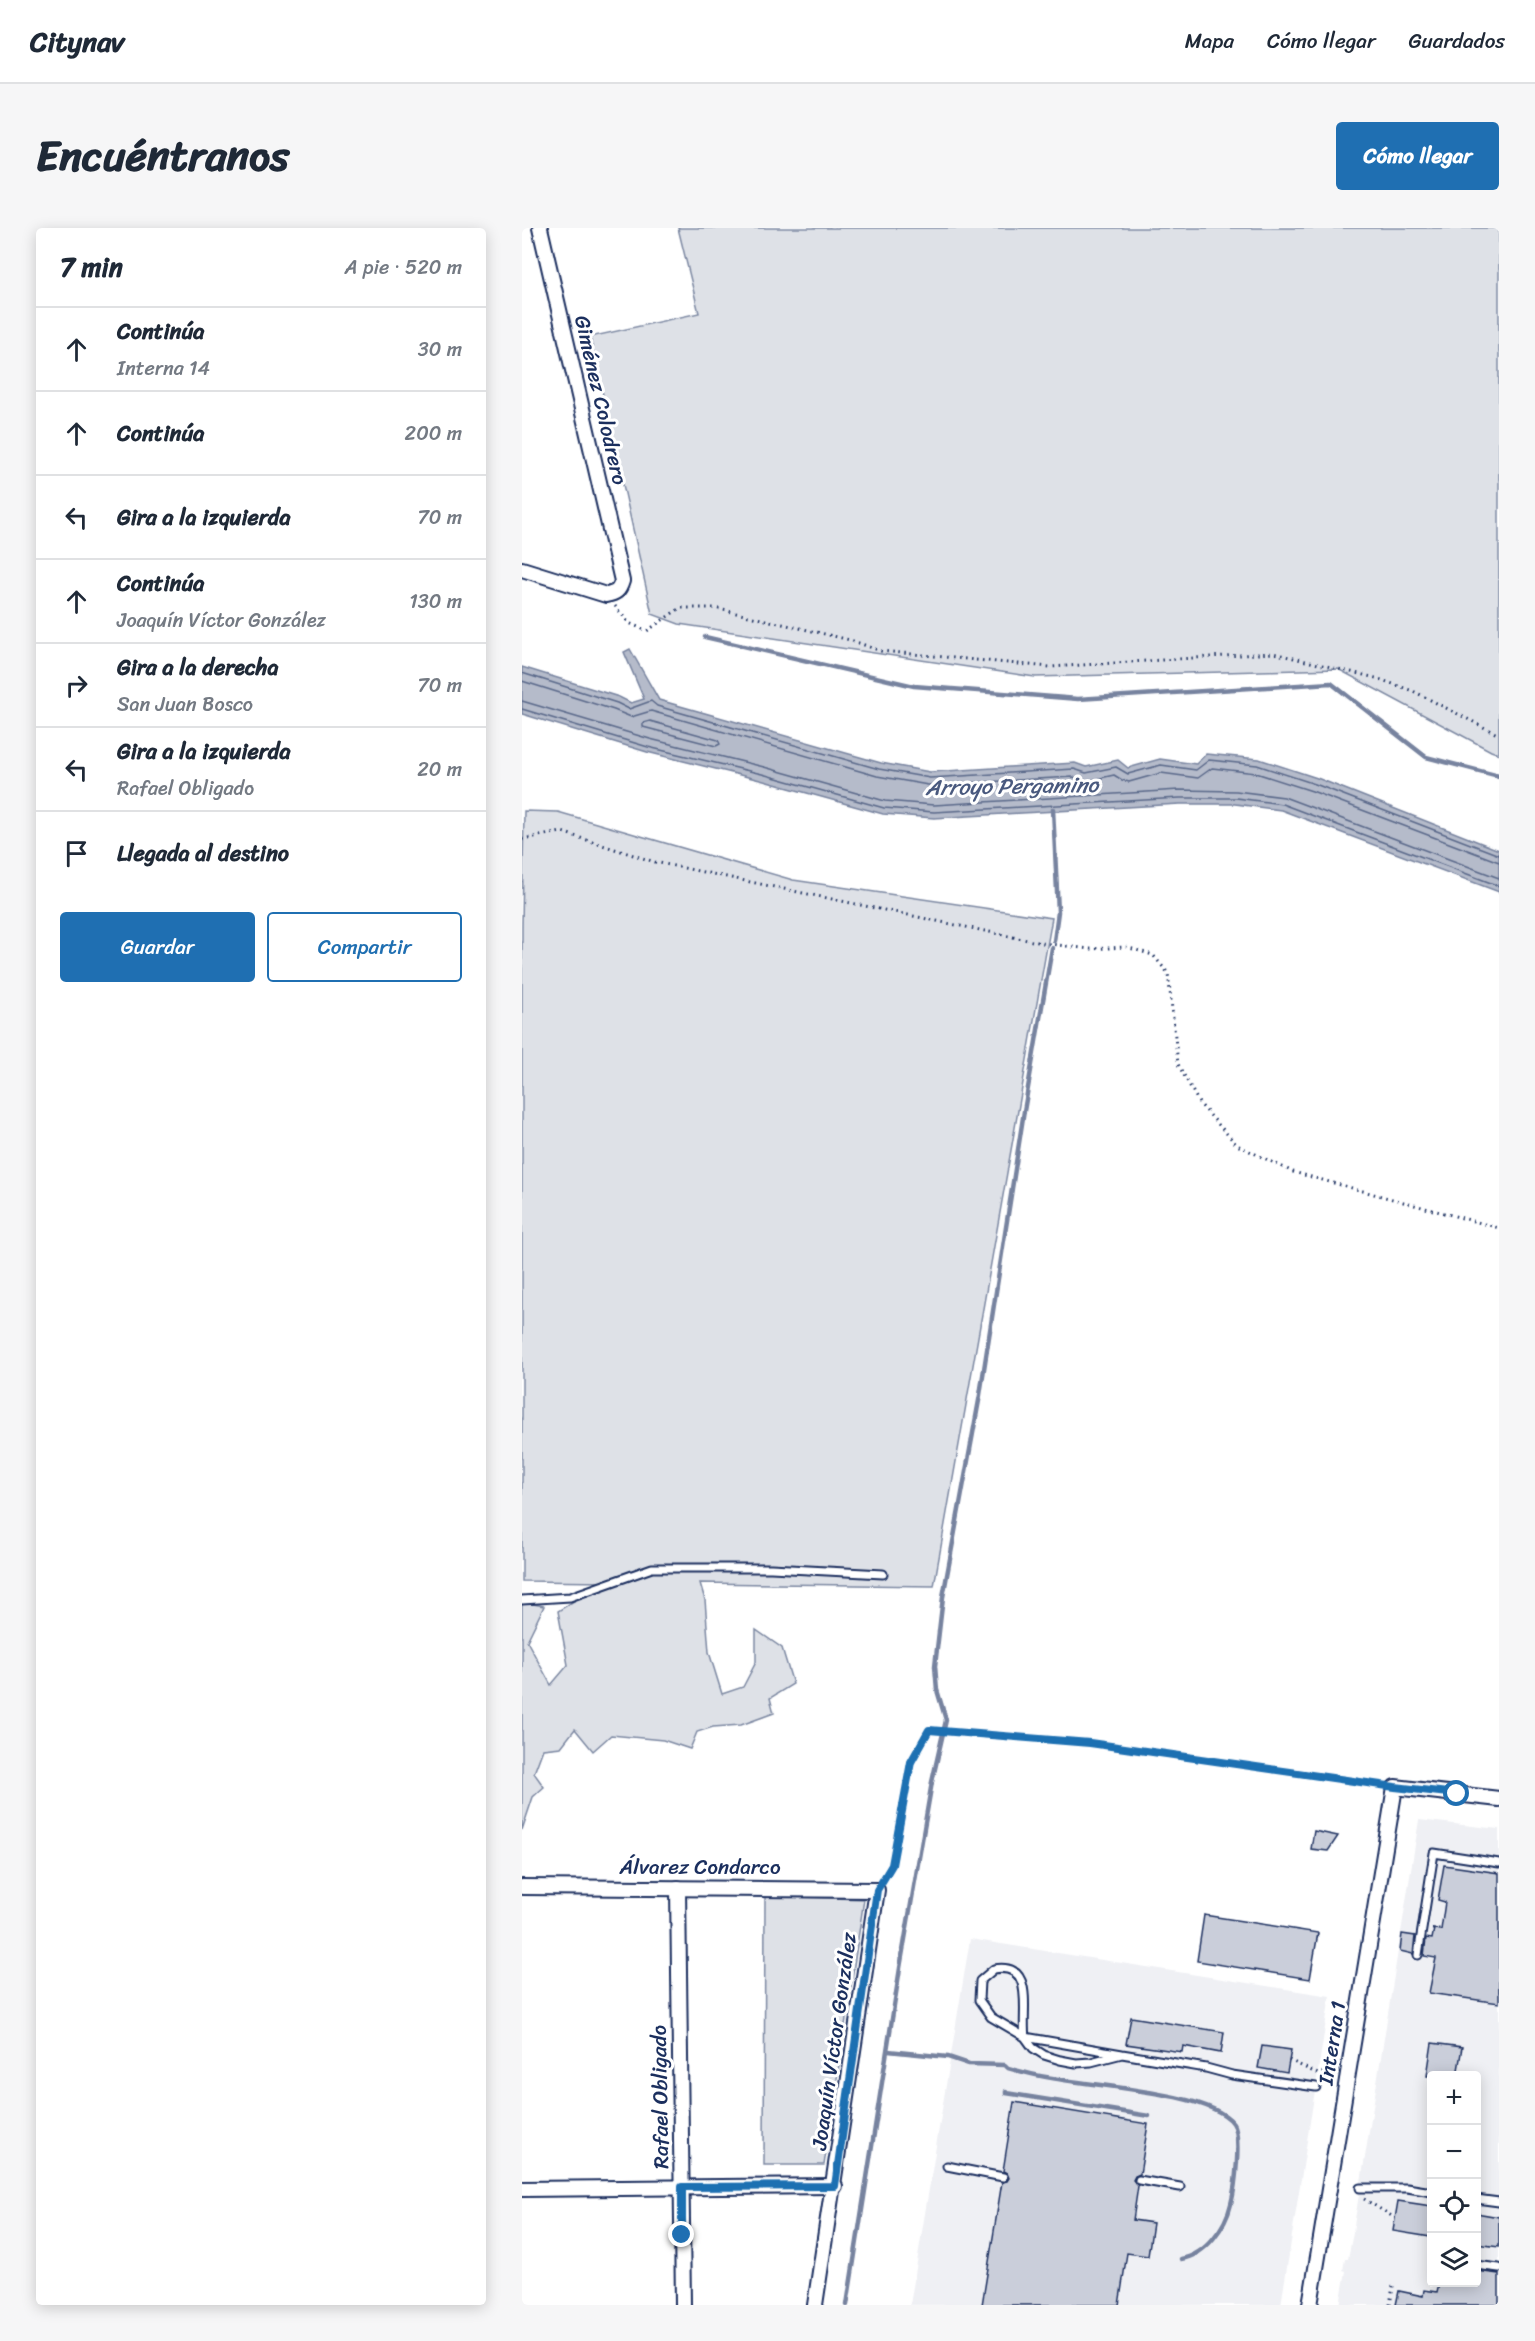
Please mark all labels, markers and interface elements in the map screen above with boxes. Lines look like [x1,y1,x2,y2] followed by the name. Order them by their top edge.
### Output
[30,17,124,66] text: Citynav
[1185,22,1234,60] text: Mapa
[1267,22,1376,60] text: Cómo llegar
[1409,22,1505,60] text: Guardados
[36,119,289,193] text: Encuéntranos
[1336,122,1499,190] button: Cómo llegar
[60,244,123,290] text: 7 min
[345,250,462,285] text: A pie · 520 m
[563,311,639,489] street label: Giménez Colodrero
[117,312,204,351] text: Continúa
[418,332,462,367] text: 30 m
[60,333,93,366] icon: ahead
[117,351,210,386] text: Interna 14
[117,414,204,453] text: Continúa
[405,416,462,451] text: 200 m
[60,417,93,450] icon: ahead
[117,498,290,537] text: Gira a la izquierda
[417,500,462,535] text: 70 m
[60,501,93,534] icon: left
[117,564,204,603] text: Continúa
[409,584,462,619] text: 130 m
[60,585,93,618] icon: ahead
[117,603,326,638] text: Joaquín Víctor González
[117,648,278,687] text: Gira a la derecha
[417,668,462,703] text: 70 m
[60,669,93,702] icon: right
[117,687,253,722] text: San Juan Bosco
[117,732,290,771] text: Gira a la izquierda
[417,752,462,787] text: 20 m
[60,753,93,786] icon: left
[924,765,1101,807] water label: Arroyo Pergamino
[117,771,254,806] text: Rafael Obligado
[117,834,289,873] text: Llegada al destino
[60,837,93,870] icon: arrive
[60,912,255,982] button: Guardar
[267,912,462,982] button: Compartir
[1443,1780,1469,1806] route start
[618,1848,781,1886] street label: Álvarez Condarco
[800,1930,868,2153] street label: Joaquín Víctor González
[1306,1998,1357,2089] street label: Interna 1
[640,2025,680,2169] street label: Rafael Obligado
[1427,2071,1481,2287] map controls
[1427,2071,1481,2125] button: +
[1427,2125,1481,2179] button: −
[1427,2179,1481,2233] button: locate
[668,2221,694,2247] route end
[1427,2233,1481,2287] button: layers

